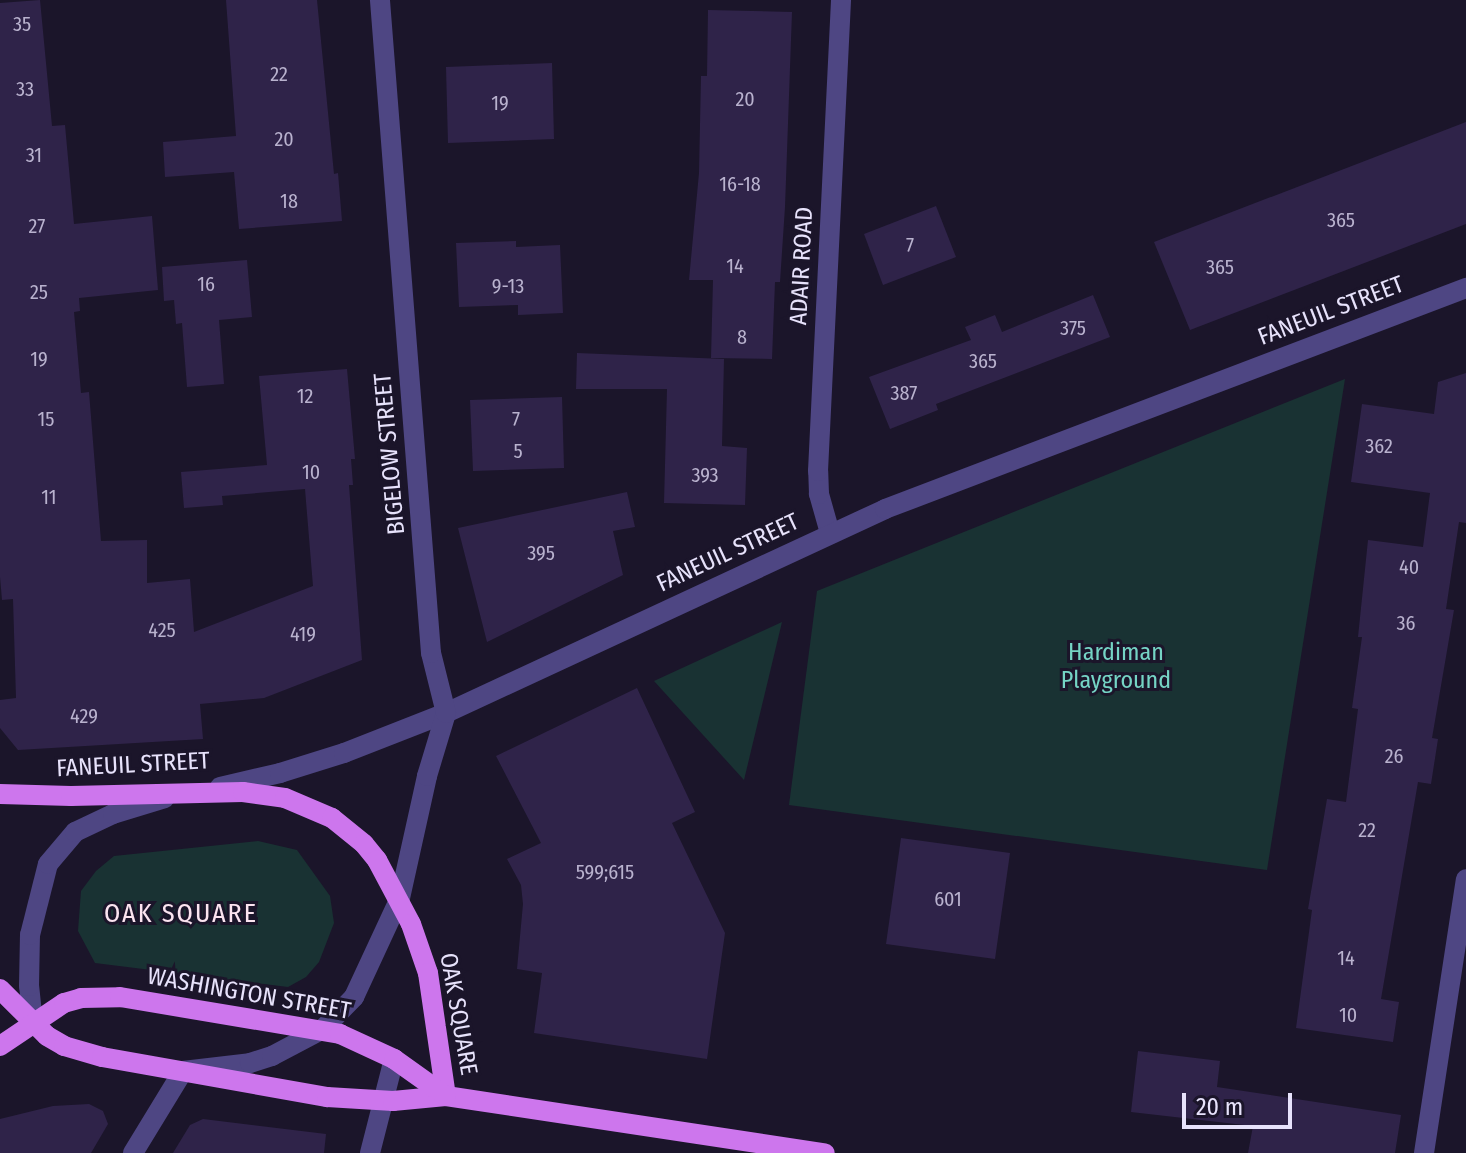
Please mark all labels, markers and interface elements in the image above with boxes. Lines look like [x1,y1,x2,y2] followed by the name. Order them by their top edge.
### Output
[13,12,31,36] house number: 35
[270,62,288,86] house number: 22
[16,77,34,101] house number: 33
[735,87,755,111] house number: 20
[491,91,509,115] house number: 19
[274,127,294,151] house number: 20
[26,143,42,167] house number: 31
[719,172,761,196] house number: 16-18
[280,189,298,213] house number: 18
[785,206,819,326] street label: ADAIR ROAD
[1327,208,1355,232] house number: 365
[29,214,45,238] house number: 27
[906,233,914,257] house number: 7
[726,254,744,278] house number: 14
[1206,255,1234,279] house number: 365
[1254,270,1408,352] street label: FANEUIL STREET
[197,272,215,296] house number: 16
[492,274,524,298] house number: 9-13
[30,280,48,304] house number: 25
[1060,316,1086,340] house number: 375
[737,325,747,349] house number: 8
[30,347,48,371] house number: 19
[969,349,997,373] house number: 365
[369,372,411,536] street label: BIGELOW STREET
[891,381,917,405] house number: 387
[297,384,313,408] house number: 12
[38,407,54,431] house number: 15
[512,407,520,431] house number: 7
[1365,434,1393,458] house number: 362
[513,439,523,463] house number: 5
[302,460,320,484] house number: 10
[691,463,719,487] house number: 393
[41,485,57,509] house number: 11
[652,507,804,599] street label: FANEUIL STREET
[527,541,555,565] house number: 395
[1399,555,1419,579] house number: 40
[1397,611,1415,635] house number: 36
[148,618,176,642] house number: 425
[290,622,316,646] house number: 419
[1061,639,1171,695] park label: Hardiman Playground
[70,704,98,728] house number: 429
[1385,744,1403,768] house number: 26
[56,747,210,783] street label: FANEUIL STREET
[1358,818,1376,842] house number: 22
[576,860,634,884] house number: 599;615
[934,887,962,911] house number: 601
[104,898,258,930] district label: OAK SQUARE
[1337,946,1355,970] house number: 14
[433,951,483,1077] street label: OAK SQUARE
[145,962,353,1026] street label: WASHINGTON STREET
[1339,1003,1357,1027] house number: 10
[1186,1077,1296,1127] scale bar
[1196,1093,1243,1121] text: 20 m

